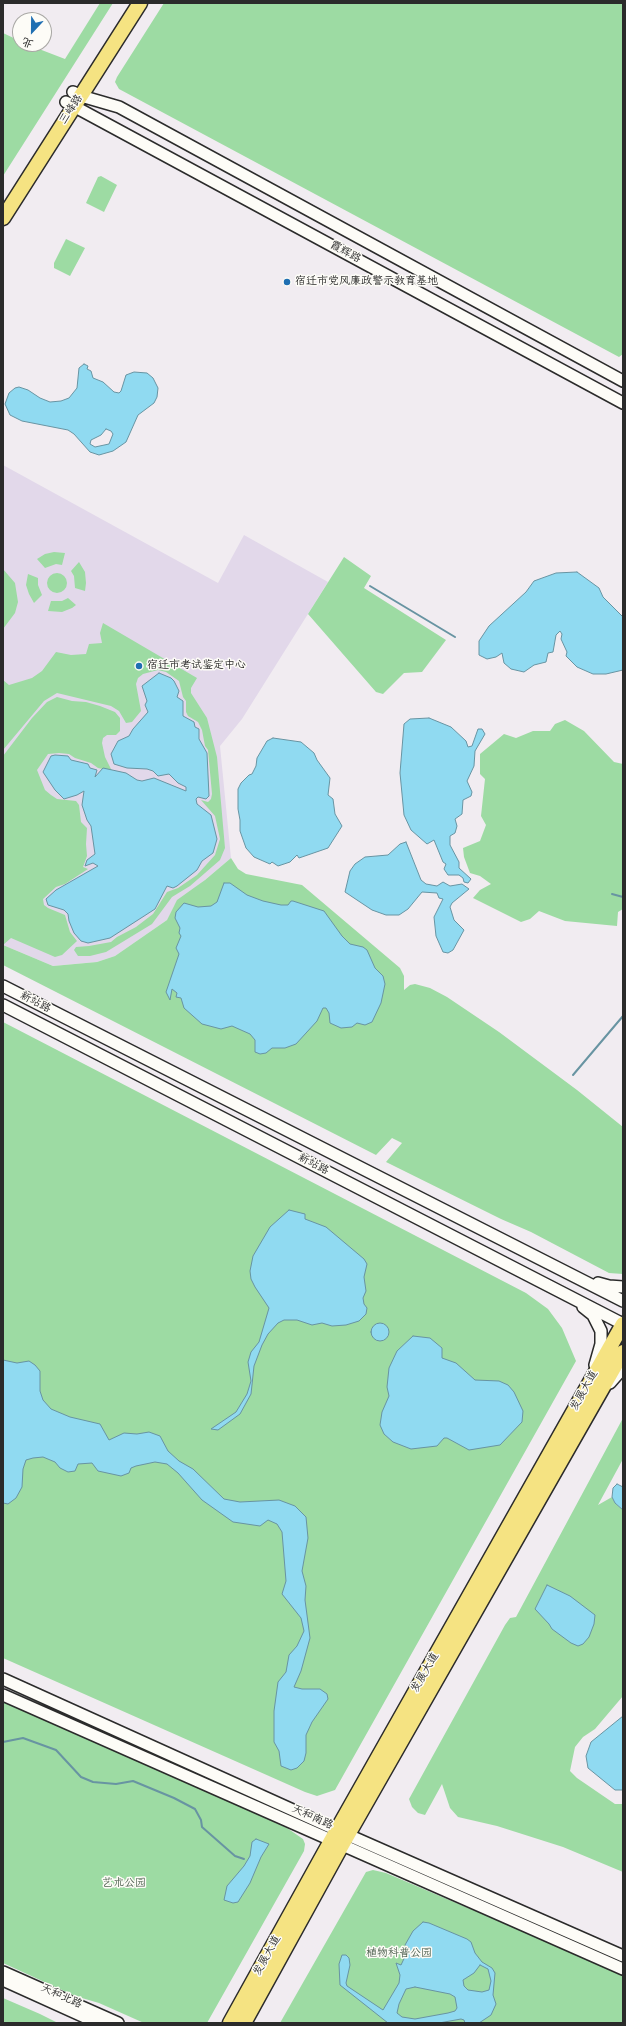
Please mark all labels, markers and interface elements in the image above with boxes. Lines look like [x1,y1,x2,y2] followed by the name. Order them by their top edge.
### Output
[12,12,52,52] north arrow
[19,32,36,53] text: 北
[57,93,87,127] street label: 三峰路
[327,239,363,267] street label: 霞辉路
[295,275,438,289] place label: 宿迁市党风廉政警示教育基地
[282,277,292,287] marker: 宿迁市党风廉政警示教育基地
[147,659,246,673] place label: 宿迁市考试鉴定中心
[134,661,144,671] marker: 宿迁市考试鉴定中心
[17,990,53,1016] street label: 新站路
[295,1152,331,1178] street label: 新站路
[569,1369,601,1413] street label: 发展大道
[409,1651,443,1695] street label: 发展大道
[289,1803,335,1833] street label: 天和南路
[102,1877,146,1891] park label: 艺术公园
[252,1934,284,1978] street label: 发展大道
[366,1947,432,1961] park label: 植物科普公园
[38,1982,84,2012] street label: 天和北路

